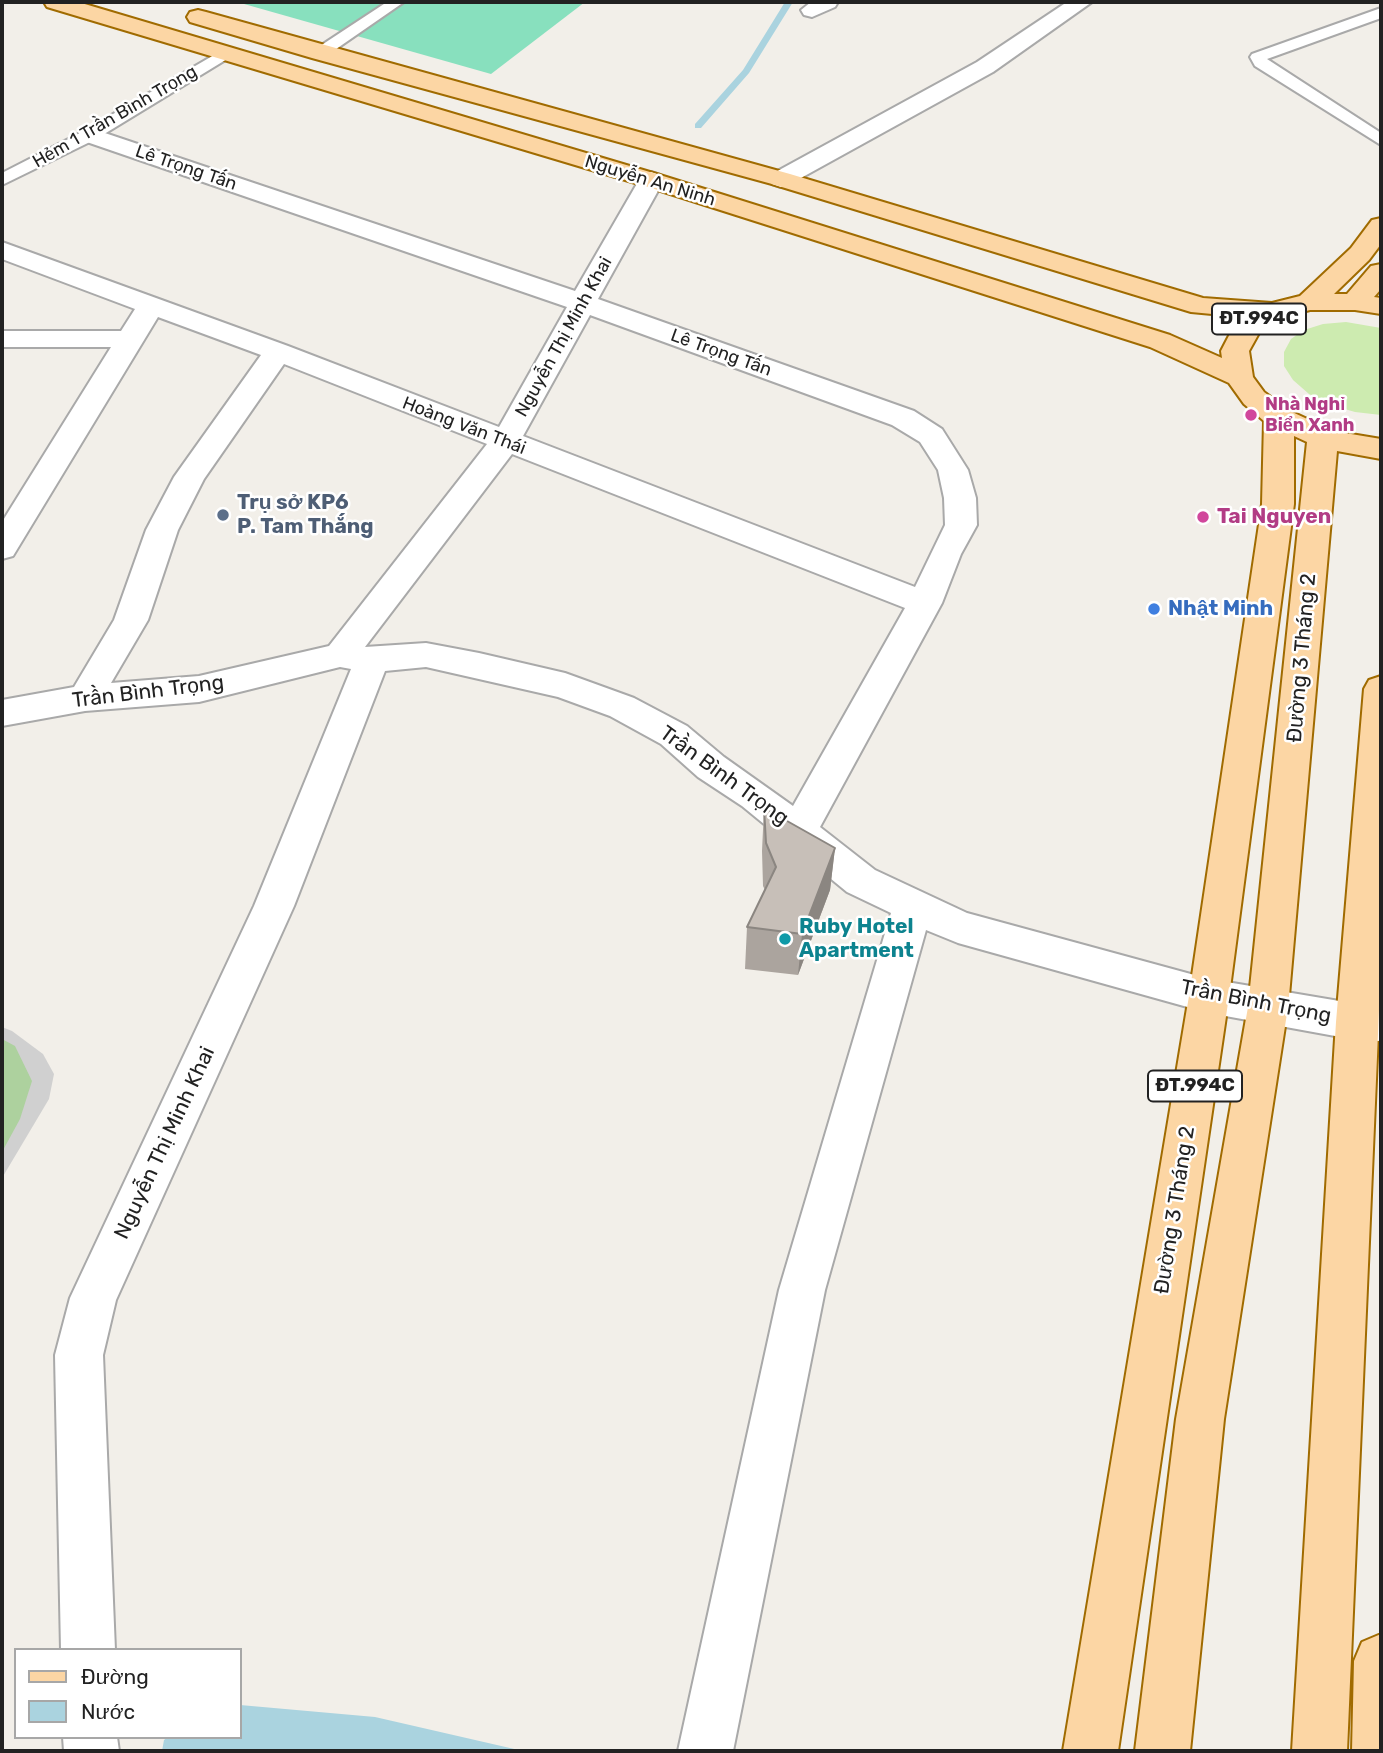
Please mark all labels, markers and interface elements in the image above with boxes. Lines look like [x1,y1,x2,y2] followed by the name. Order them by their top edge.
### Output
[29,61,201,173] street label: Hẻm 1 Trần Bình Trọng
[132,141,240,195] street label: Lê Trọng Tấn
[582,151,718,211] street label: Nguyễn An Ninh
[511,253,617,421] street label: Nguyễn Thị Minh Khai
[1212,304,1306,334] road number: ĐT.994C
[668,325,774,381] street label: Lê Trọng Tấn
[399,393,529,459] street label: Hoàng Văn Thái
[1265,394,1354,436] place label: Nhà Nghỉ Biển Xanh
[1243,407,1259,423] marker: Nhà Nghỉ Biển Xanh
[237,490,374,540] place label: Trụ sở KP6 P. Tam Thắng
[1217,504,1331,530] place label: Tai Nguyen
[215,507,231,523] marker: Trụ sở KP6 P. Tam Thắng
[1195,509,1211,525] marker: Tai Nguyen
[1282,572,1322,744] street label: Đường 3 Tháng 2
[1168,596,1273,622] place label: Nhật Minh
[1146,601,1162,617] marker: Nhật Minh
[71,670,225,714] street label: Trần Bình Trọng
[655,721,793,831] street label: Trần Bình Trọng
[799,914,914,964] place label: Ruby Hotel Apartment
[777,931,793,947] marker: Ruby Hotel Apartment
[1179,975,1333,1029] street label: Trần Bình Trọng
[109,1043,221,1243] street label: Nguyễn Thị Minh Khai
[1148,1070,1242,1102] road number: ĐT.994C
[1149,1124,1201,1296] street label: Đường 3 Tháng 2
[14,1648,242,1739] legend
[81,1664,149,1689] text: Đường
[81,1699,135,1724] text: Nước

